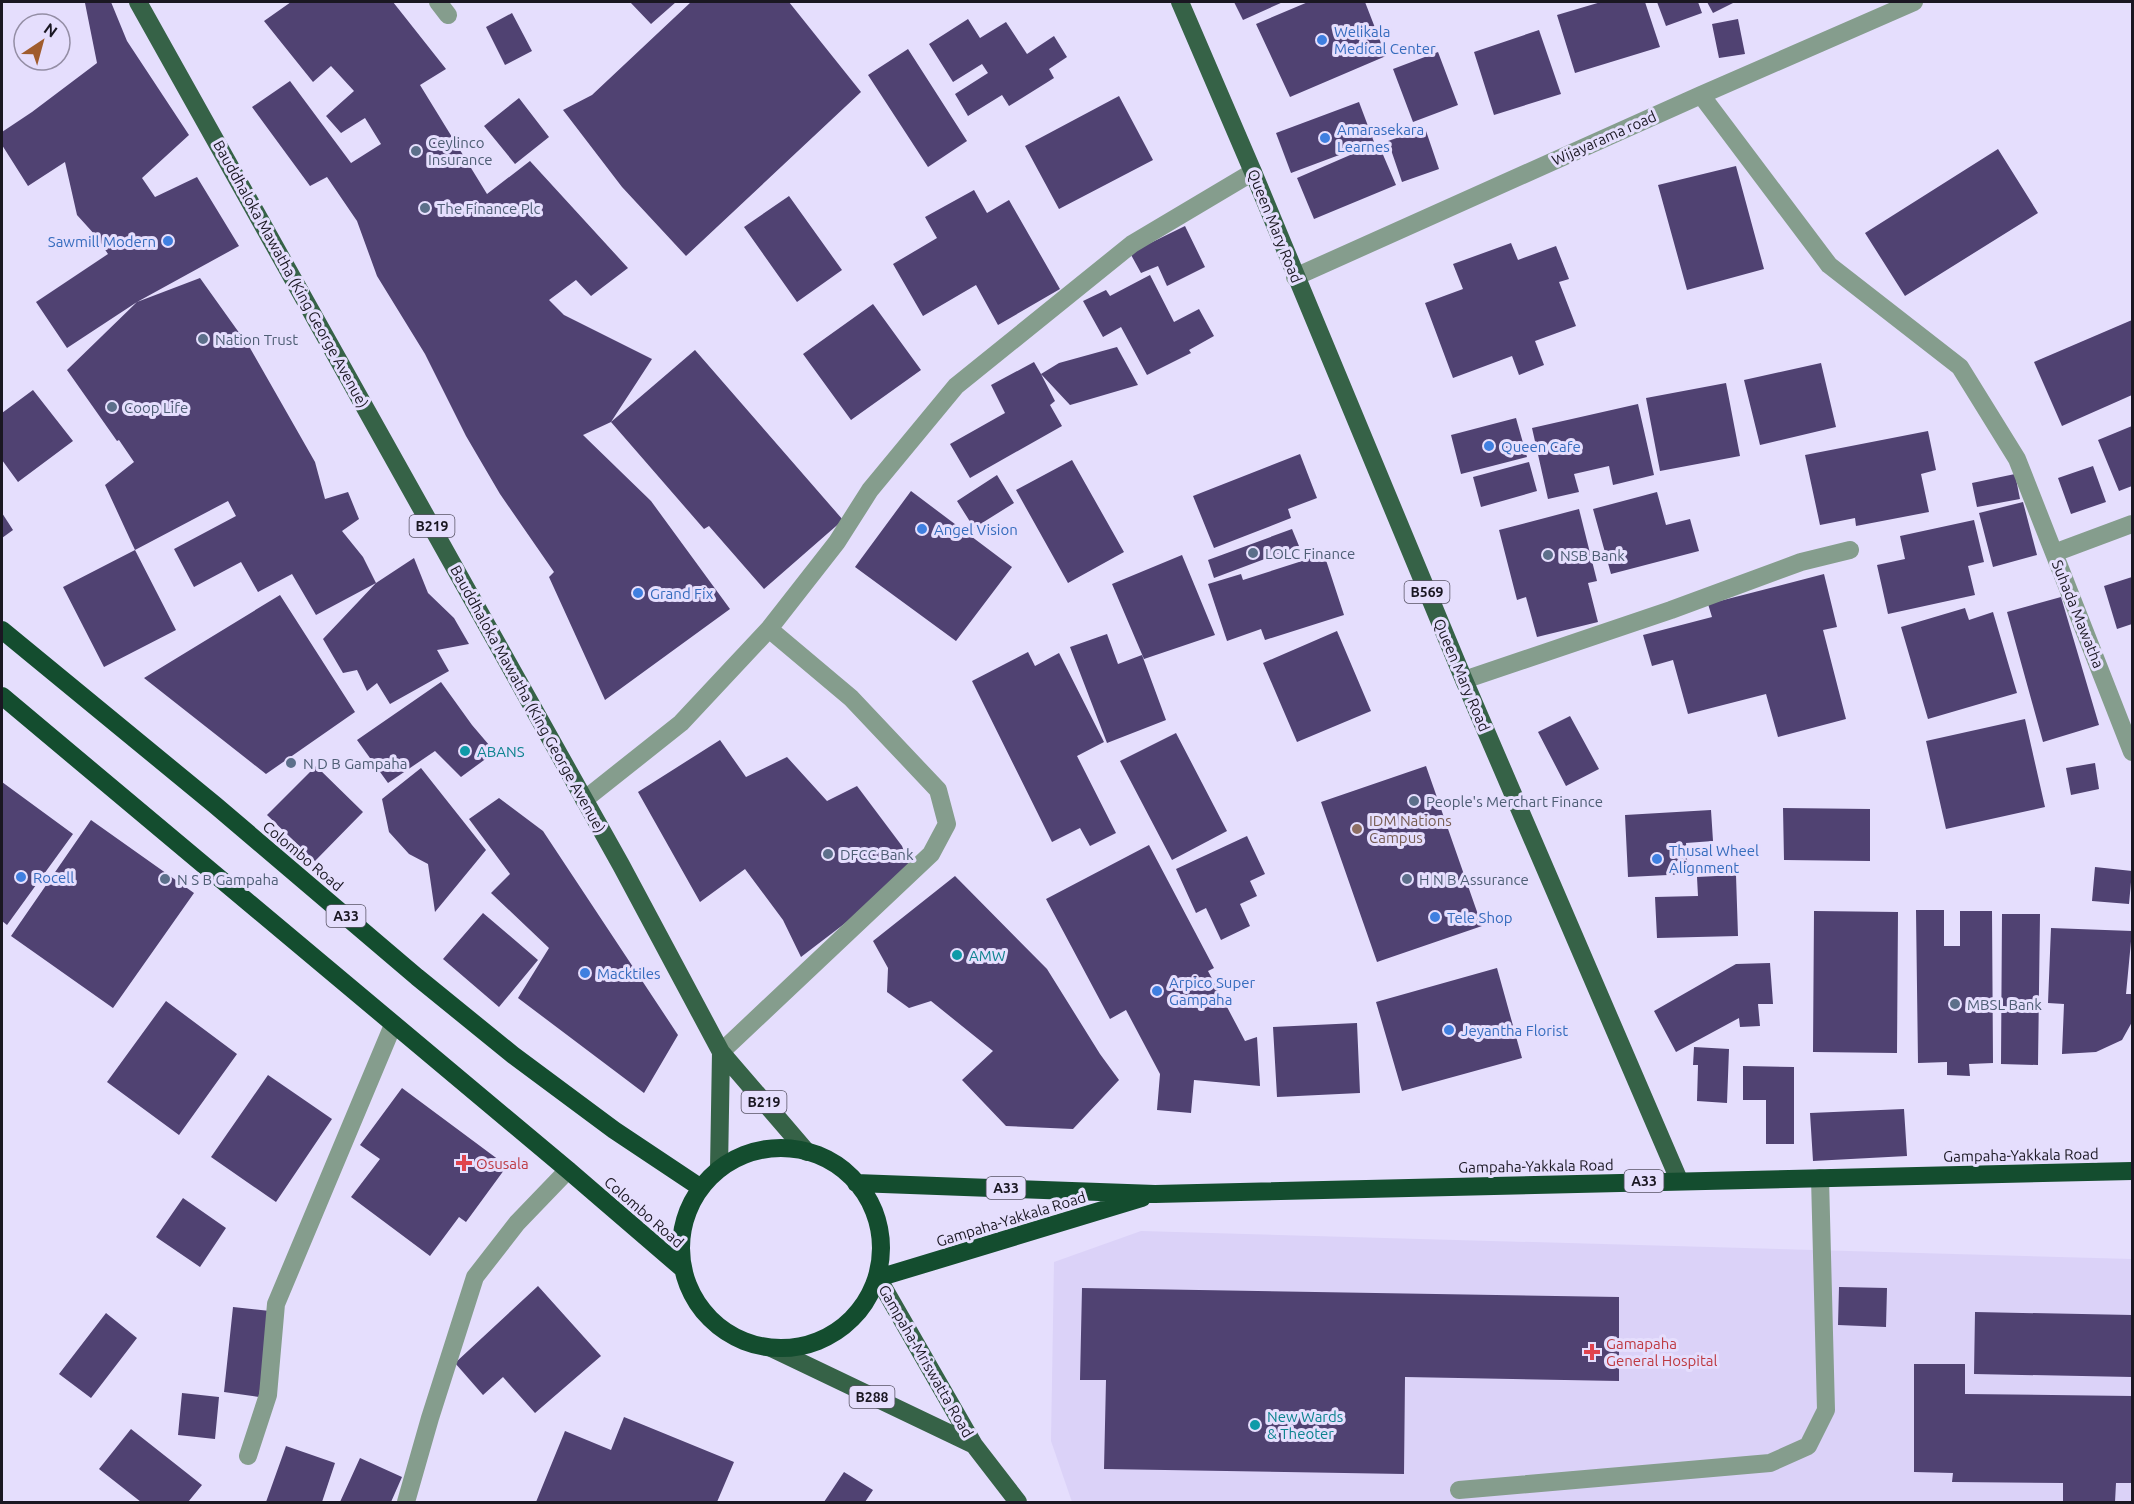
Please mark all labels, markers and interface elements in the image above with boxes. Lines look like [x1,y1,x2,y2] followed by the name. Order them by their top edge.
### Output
[12,12,72,72] north arrow
[41,19,61,41] text: N
[1334,23,1436,57] place label: Welikala Medical Center
[1315,33,1329,47] marker: Welikala Medical Center
[1549,107,1659,169] street label: Wijayarama road
[1337,121,1424,155] place label: Amarasekara Learnes
[1318,131,1332,145] marker: Amarasekara Learnes
[428,134,493,168] place label: Ceylinco Insurance
[210,137,372,411] street label: Bauddhaloka Mawatha (King George Avenue)
[409,144,423,158] marker: Ceylinco Insurance
[1244,167,1306,285] street label: Queen Mary Road
[437,200,541,217] place label: The Finance Plc
[418,201,432,215] marker: The Finance Plc
[48,233,156,250] place label: Sawmill Modern
[161,234,175,248] marker: Sawmill Modern
[215,331,298,348] place label: Nation Trust
[196,332,210,346] marker: Nation Trust
[124,399,188,416] place label: Coop Life
[105,400,119,414] marker: Coop Life
[1501,438,1581,455] place label: Queen Cafe
[1482,439,1496,453] marker: Queen Cafe
[410,515,454,537] road number: B219
[934,521,1018,538] place label: Angel Vision
[915,522,929,536] marker: Angel Vision
[1265,545,1355,562] place label: LOLC Finance
[1246,546,1260,560] marker: LOLC Finance
[1560,547,1625,564] place label: NSB Bank
[1541,548,1555,562] marker: NSB Bank
[2049,558,2107,670] street label: Suhada Mawatha
[447,562,609,836] street label: Bauddhaloka Mawatha (King George Avenue)
[1404,581,1450,603] road number: B569
[650,585,714,602] place label: Grand Fix
[631,586,645,600] marker: Grand Fix
[1431,616,1493,734] street label: Queen Mary Road
[477,743,525,760] place label: ABANS
[458,744,472,758] marker: ABANS
[303,755,408,772] place label: N D B Gampaha
[284,756,298,770] marker: N D B Gampaha
[1426,793,1603,810] place label: People's Merchart Finance
[1407,794,1421,808] marker: People's Merchart Finance
[1369,812,1452,846] place label: IDM Nations Campus
[260,818,346,894] street label: Colombo Road
[1350,822,1364,836] marker: IDM Nations Campus
[1669,842,1759,876] place label: Thusal Wheel Alignment
[840,846,914,863] place label: DFCC Bank
[821,847,835,861] marker: DFCC Bank
[1650,852,1664,866] marker: Thusal Wheel Alignment
[33,869,74,886] place label: Rocell
[14,870,28,884] marker: Rocell
[177,871,279,888] place label: N S B Gampaha
[1419,871,1529,888] place label: H N B Assurance
[158,872,172,886] marker: N S B Gampaha
[1400,872,1414,886] marker: H N B Assurance
[326,905,366,927] road number: A33
[1447,909,1513,926] place label: Tele Shop
[1428,910,1442,924] marker: Tele Shop
[969,947,1006,964] place label: AMW
[950,948,964,962] marker: AMW
[597,965,661,982] place label: Macktiles
[578,966,592,980] marker: Macktiles
[1169,974,1255,1008] place label: Arpico Super Gampaha
[1150,984,1164,998] marker: Arpico Super Gampaha
[1967,996,2042,1013] place label: MBSL Bank
[1948,997,1962,1011] marker: MBSL Bank
[1461,1022,1568,1039] place label: Jeyantha Florist
[1442,1023,1456,1037] marker: Jeyantha Florist
[742,1091,786,1113] road number: B219
[1943,1145,2099,1165] street label: Gampaha-Yakkala Road
[476,1155,529,1172] place label: Osusala
[457,1156,471,1170] marker: Osusala
[1458,1156,1614,1176] street label: Gampaha-Yakkala Road
[1624,1170,1664,1192] road number: A33
[601,1173,687,1251] street label: Colombo Road
[986,1177,1026,1199] road number: A33
[934,1188,1088,1250] street label: Gampaha-Yakkala Road
[875,1282,977,1440] street label: Gampaha-Mriswatta Road
[1606,1335,1718,1369] place label: Gamapaha General Hospital
[1583,1343,1601,1361] marker: Gamapaha General Hospital
[850,1386,894,1408] road number: B288
[1267,1408,1343,1442] place label: New Wards & Theoter
[1248,1418,1262,1432] marker: New Wards & Theoter

